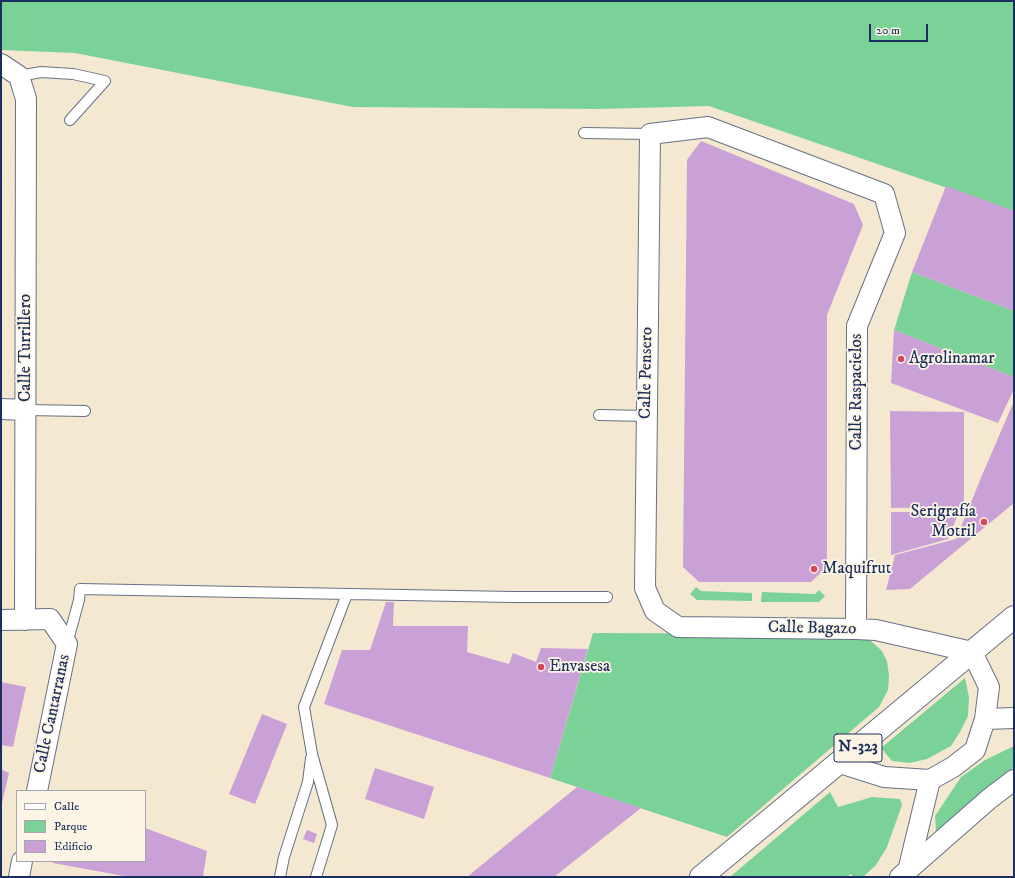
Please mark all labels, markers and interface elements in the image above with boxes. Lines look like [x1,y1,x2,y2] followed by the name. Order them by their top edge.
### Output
[871,16,930,42] scale bar
[876,23,900,38] text: 20 m
[16,294,36,402] street label: Calle Turrillero
[636,327,658,419] street label: Calle Pensero
[847,333,867,451] street label: Calle Raspacielos
[909,349,995,369] place label: Agrolinamar
[896,354,906,364] marker: Agrolinamar
[910,502,976,542] place label: Serigrafía Motril
[979,517,989,527] marker: Serigrafía Motril
[822,559,891,579] place label: Maquifrut
[809,564,819,574] marker: Maquifrut
[768,618,856,640] street label: Calle Bagazo
[30,653,76,775] street label: Calle Cantarranas
[549,657,610,677] place label: Envasesa
[536,662,546,672] marker: Envasesa
[834,734,882,762] road number: N-323
[16,790,146,862] legend
[54,799,79,814] text: Calle
[54,819,87,834] text: Parque
[54,839,92,854] text: Edificio

